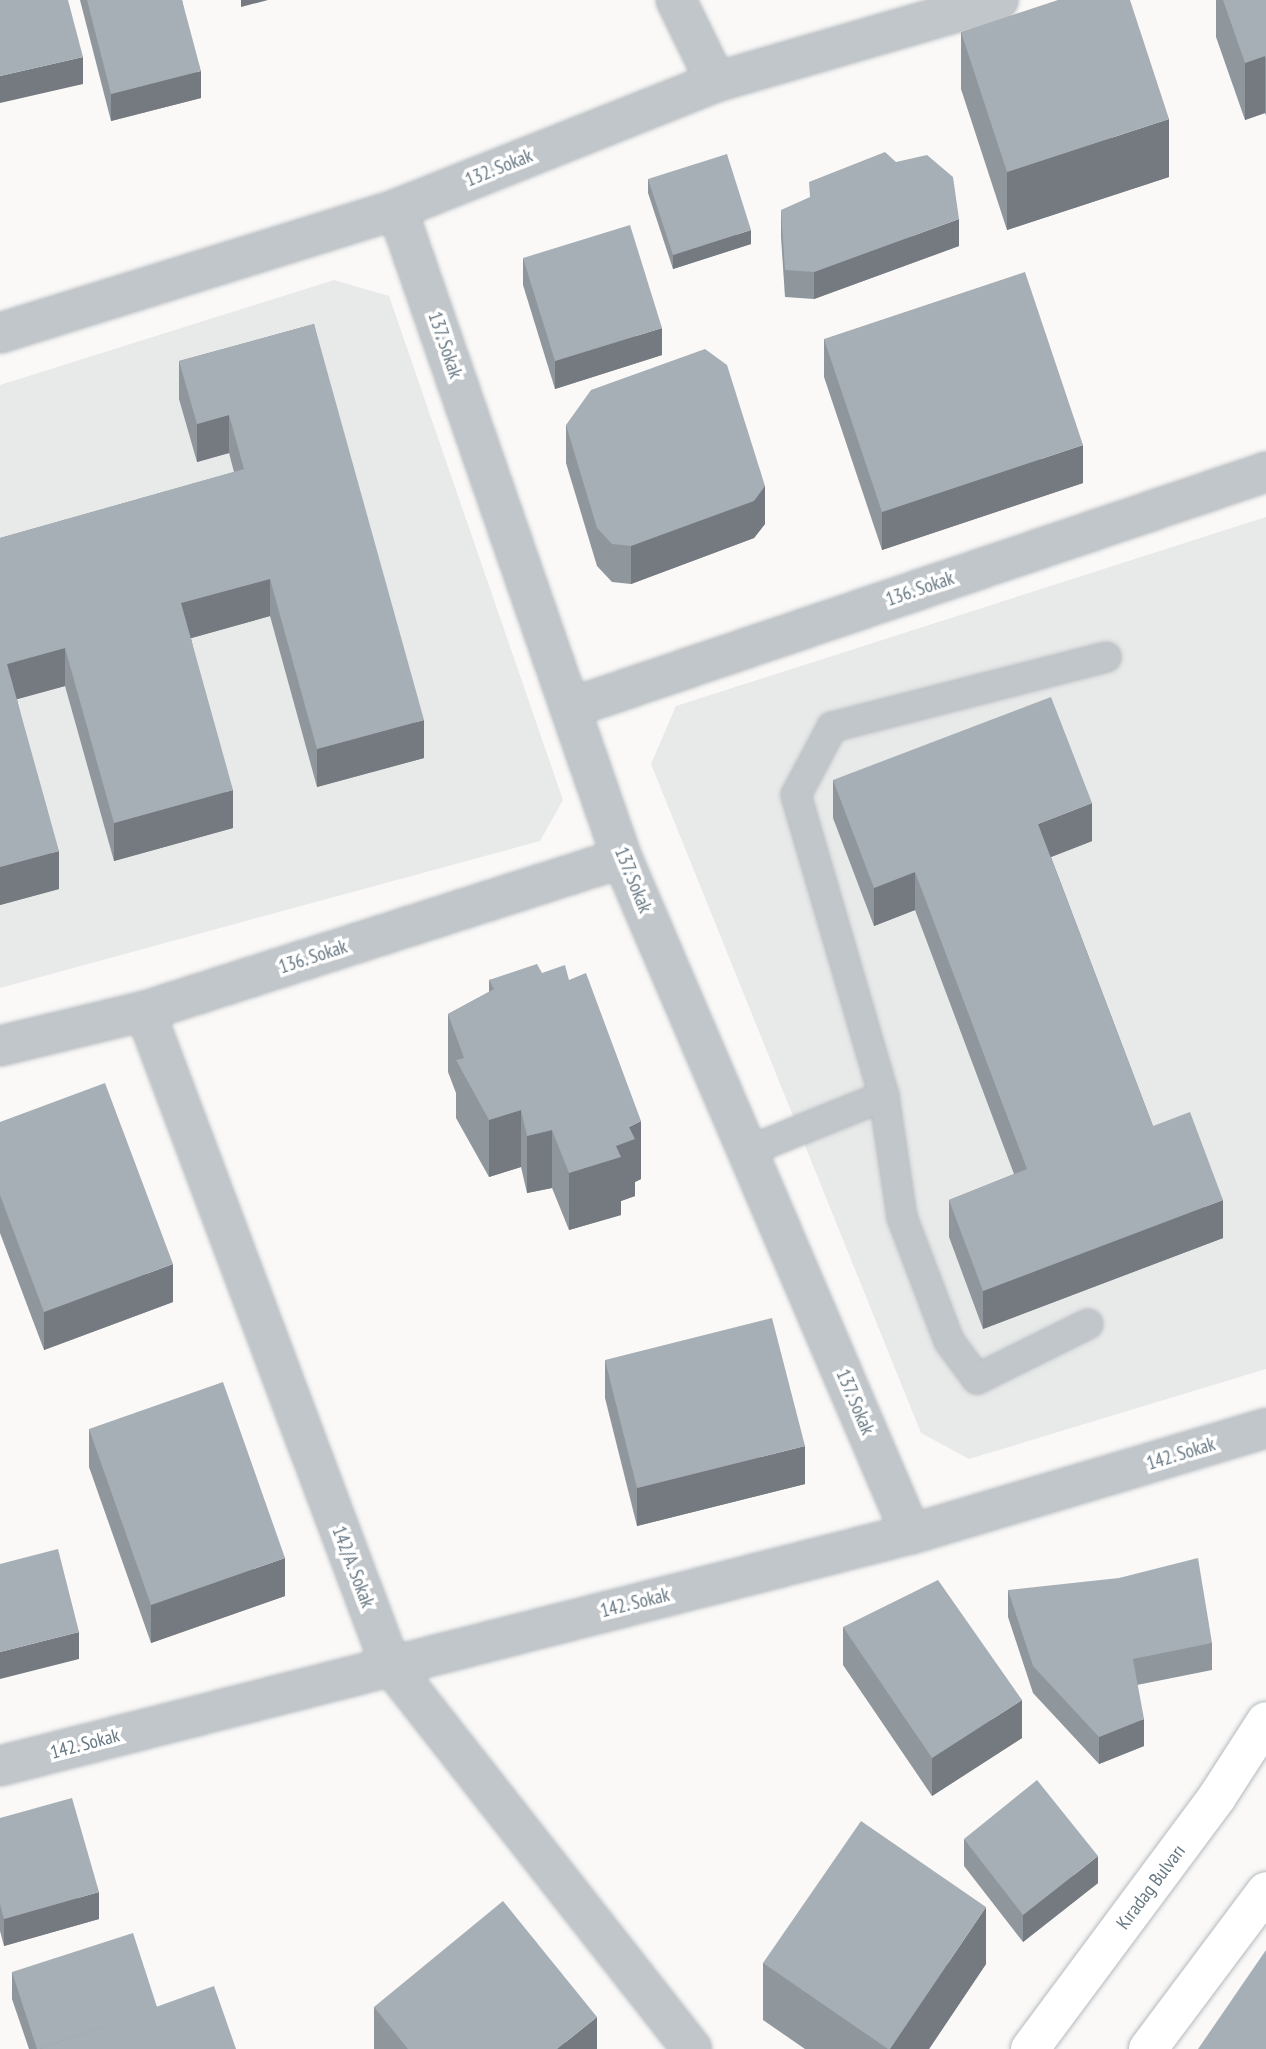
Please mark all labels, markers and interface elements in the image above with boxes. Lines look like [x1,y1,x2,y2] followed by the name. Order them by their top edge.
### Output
[461,144,537,192] street label: 132. Sokak
[423,308,467,382] street label: 137. Sokak
[882,567,958,611] street label: 136. Sokak
[609,843,657,917] street label: 137. Sokak
[275,935,351,979] street label: 136. Sokak
[831,1365,879,1439] street label: 137. Sokak
[1143,1433,1219,1475] street label: 142. Sokak
[327,1522,379,1612] street label: 142/A. Sokak
[597,1583,673,1623] street label: 142. Sokak
[47,1724,123,1764] street label: 142. Sokak
[1112,1840,1190,1934] street label: Kıradag Bulvarı

